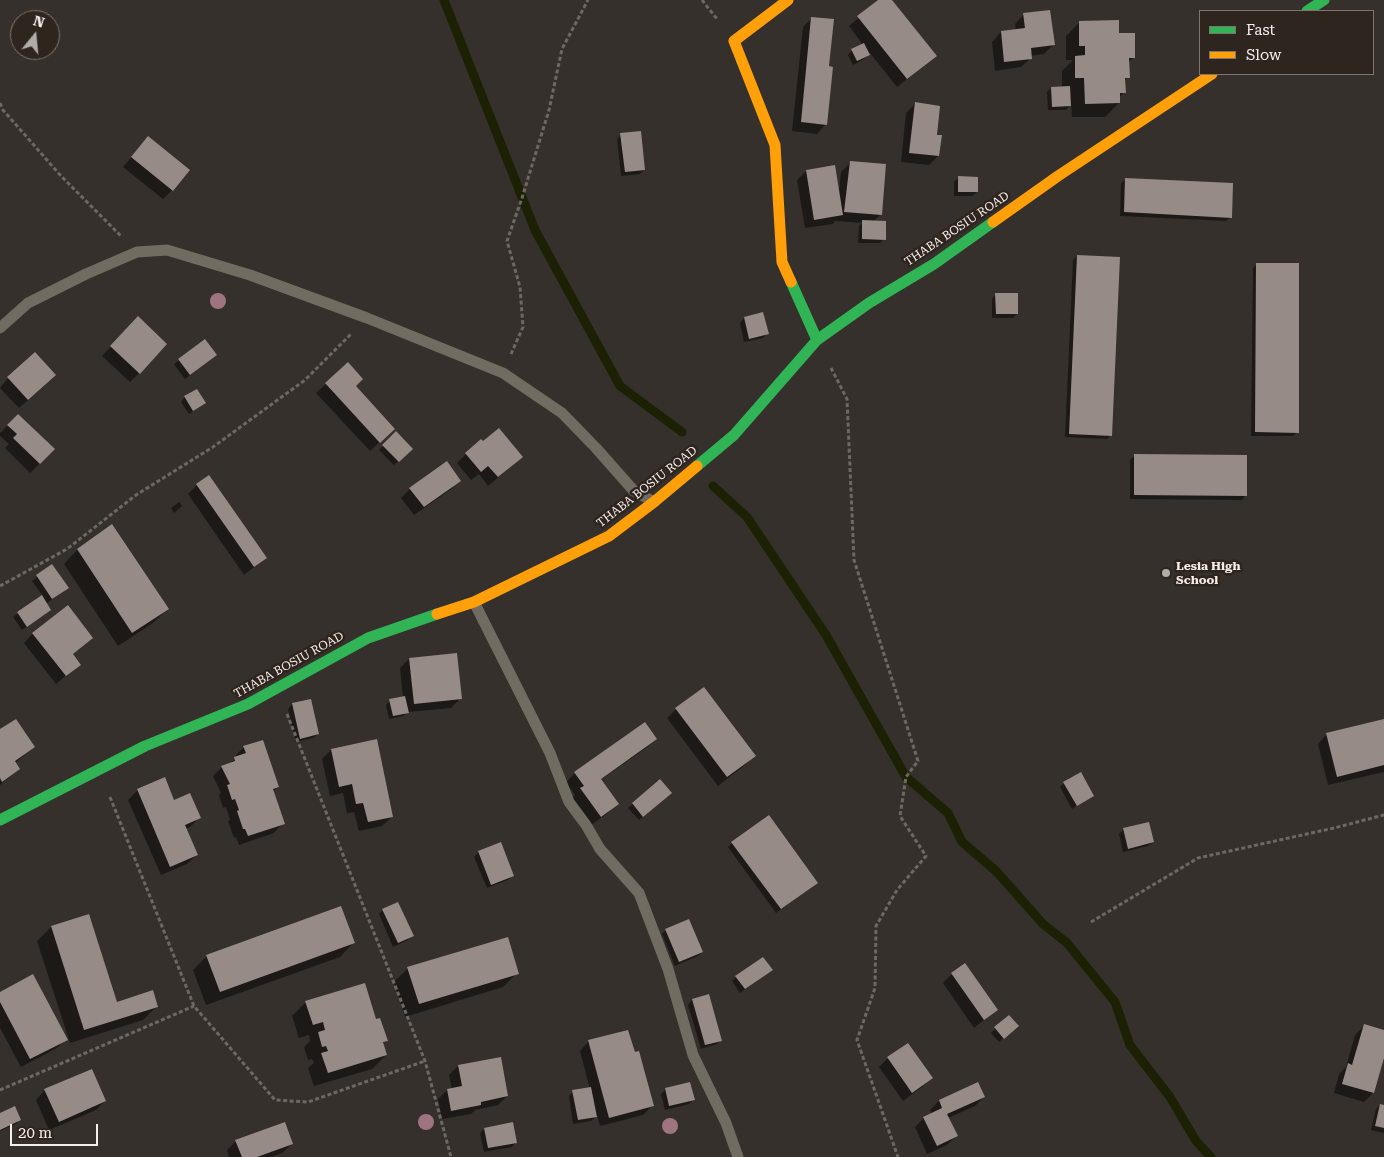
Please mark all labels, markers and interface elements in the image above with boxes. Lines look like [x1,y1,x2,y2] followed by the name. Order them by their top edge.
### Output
[10,10,60,60] north arrow
[1199,10,1374,75] legend
[32,12,47,31] text: N
[1246,21,1275,39] text: Fast
[1246,46,1281,64] text: Slow
[902,189,1012,269] street label: THABA BOSIU ROAD
[594,443,700,531] street label: THABA BOSIU ROAD
[1176,559,1240,587] place label: Lesia High School
[1160,567,1172,579] marker: Lesia High School
[232,629,346,701] street label: THABA BOSIU ROAD
[12,1114,100,1146] scale bar
[18,1124,52,1142] text: 20 m

